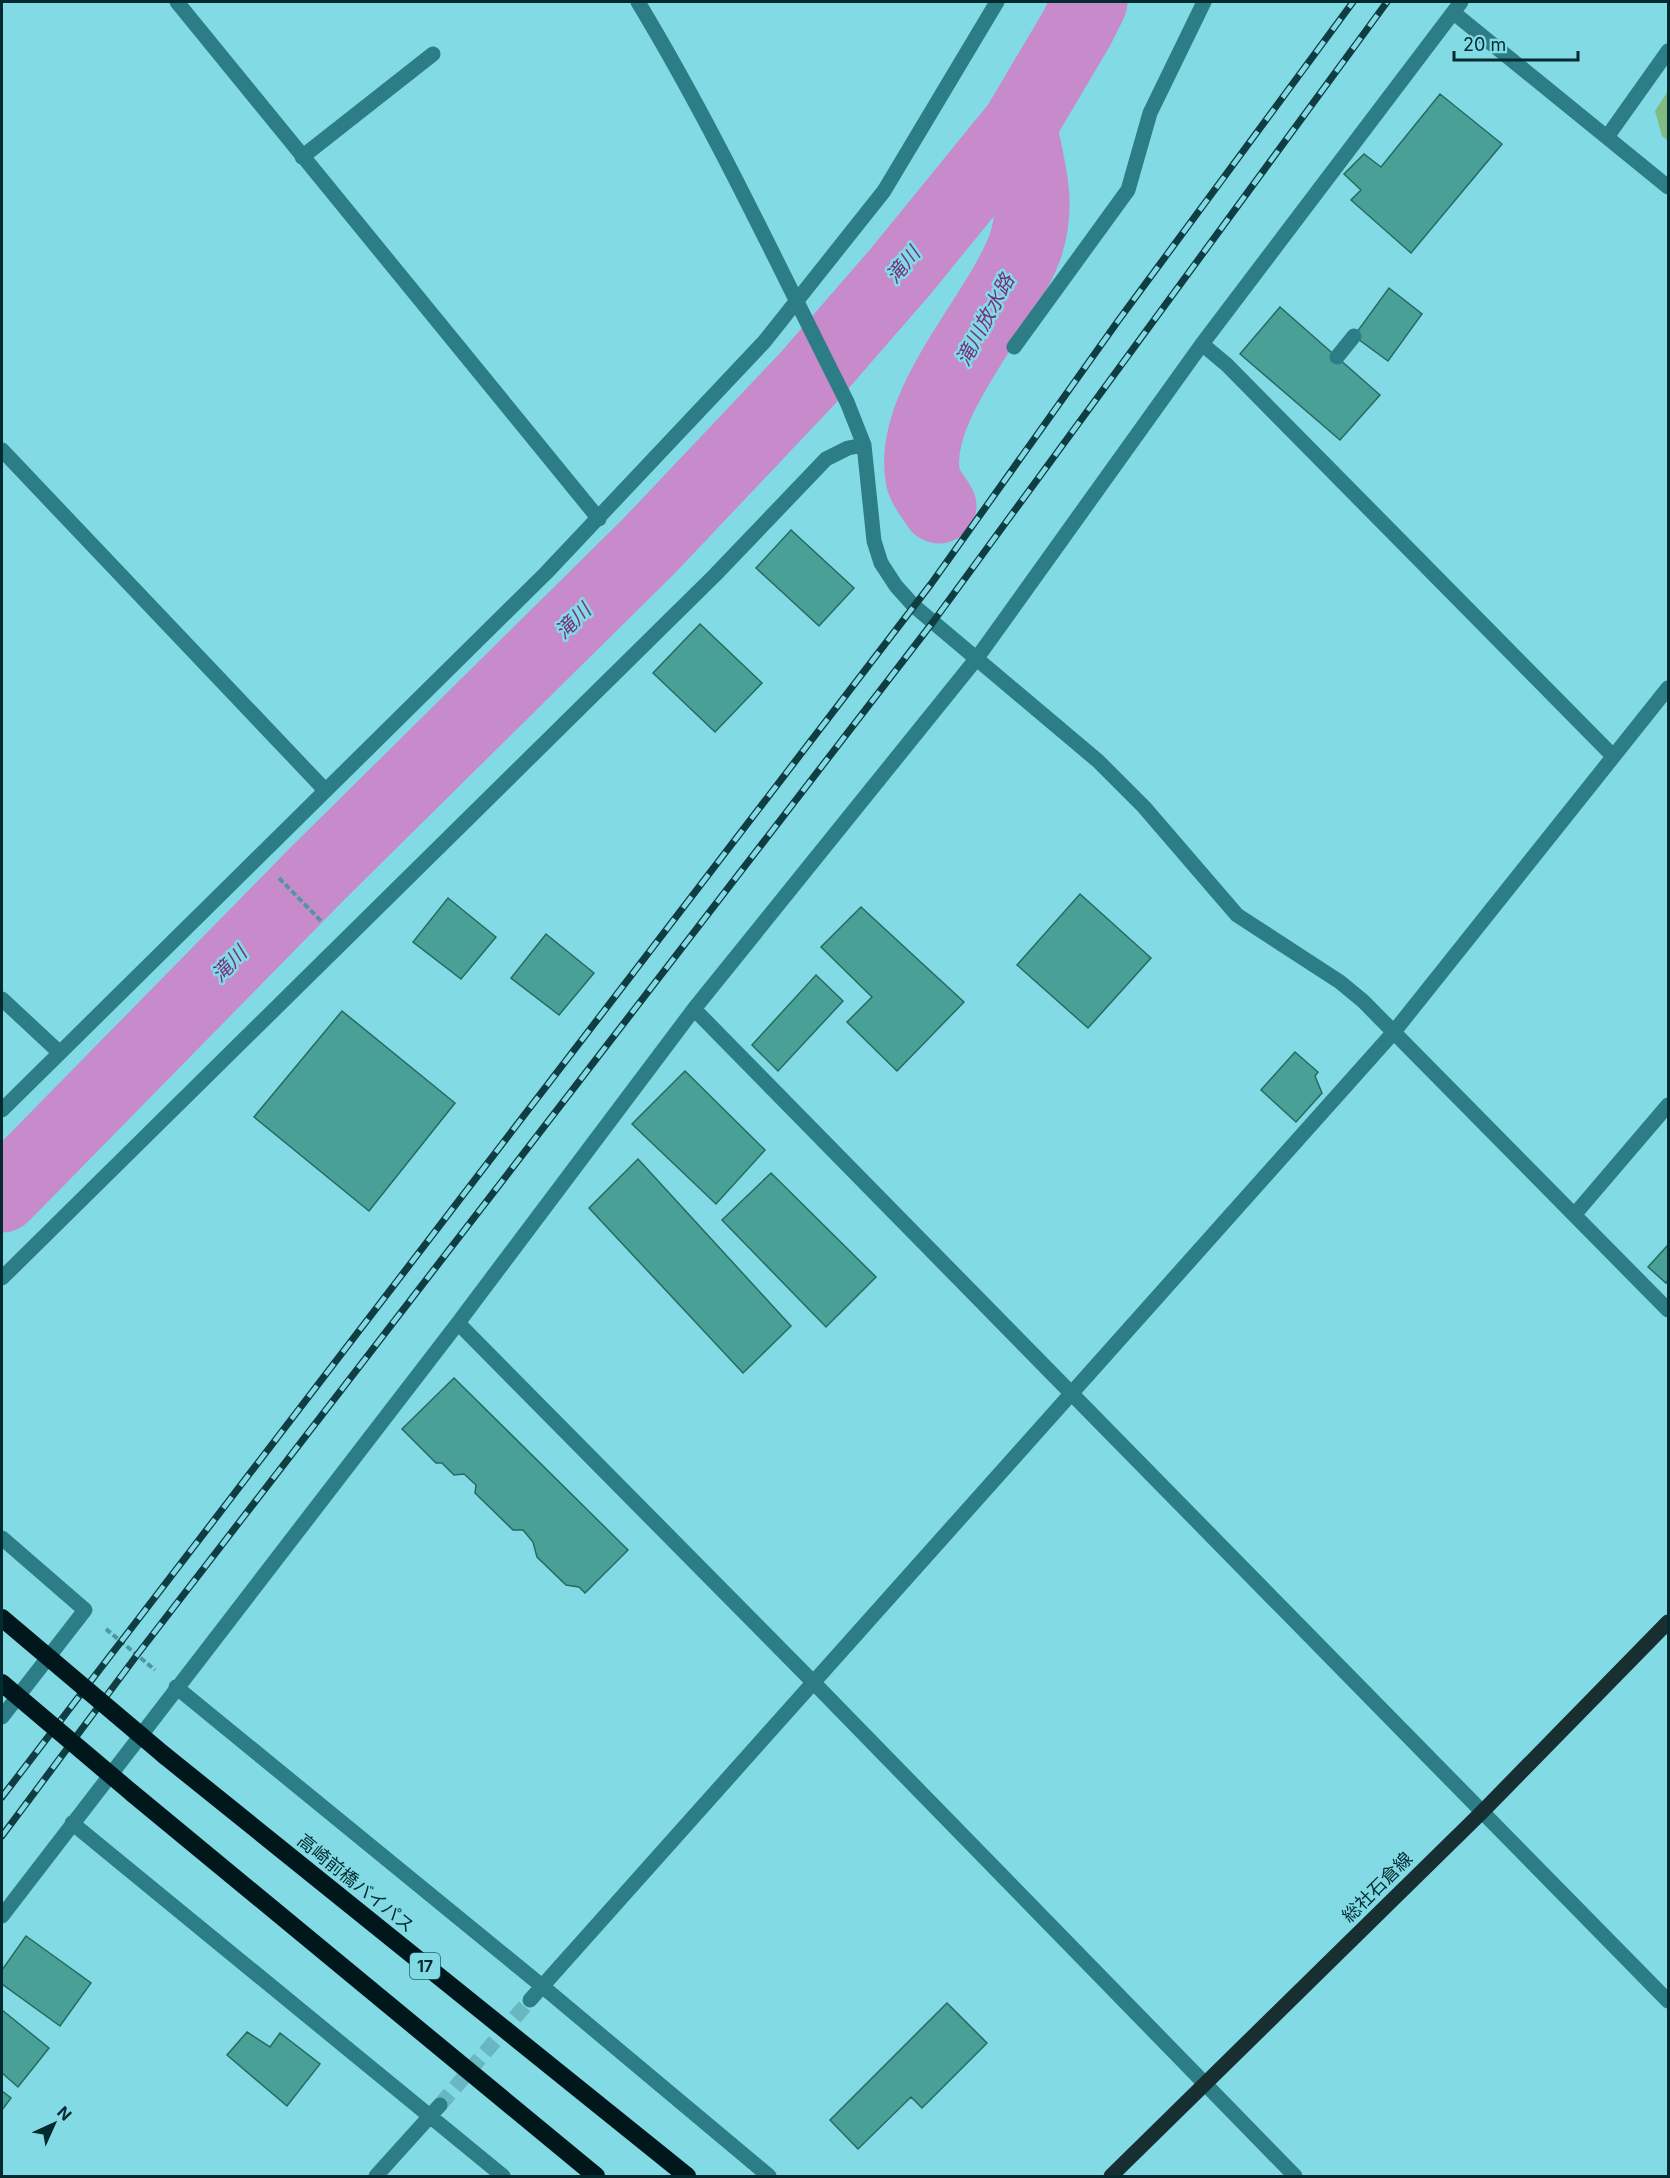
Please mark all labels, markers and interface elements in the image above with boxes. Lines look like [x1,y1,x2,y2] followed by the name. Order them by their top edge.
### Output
[1454,24,1578,62] scale bar
[1463,34,1506,55] text: 20 m
[881,240,926,288] water label: 滝川
[951,268,1020,370] water label: 滝川放水路
[550,597,597,644] water label: 滝川
[206,940,253,987] water label: 滝川
[294,1830,418,1936] street label: 高崎前橋バイパス
[1338,1848,1416,1926] street label: 総社石倉線
[410,1953,440,1979] road number: 17
[24,2094,84,2154] north arrow
[53,2102,76,2125] text: N

